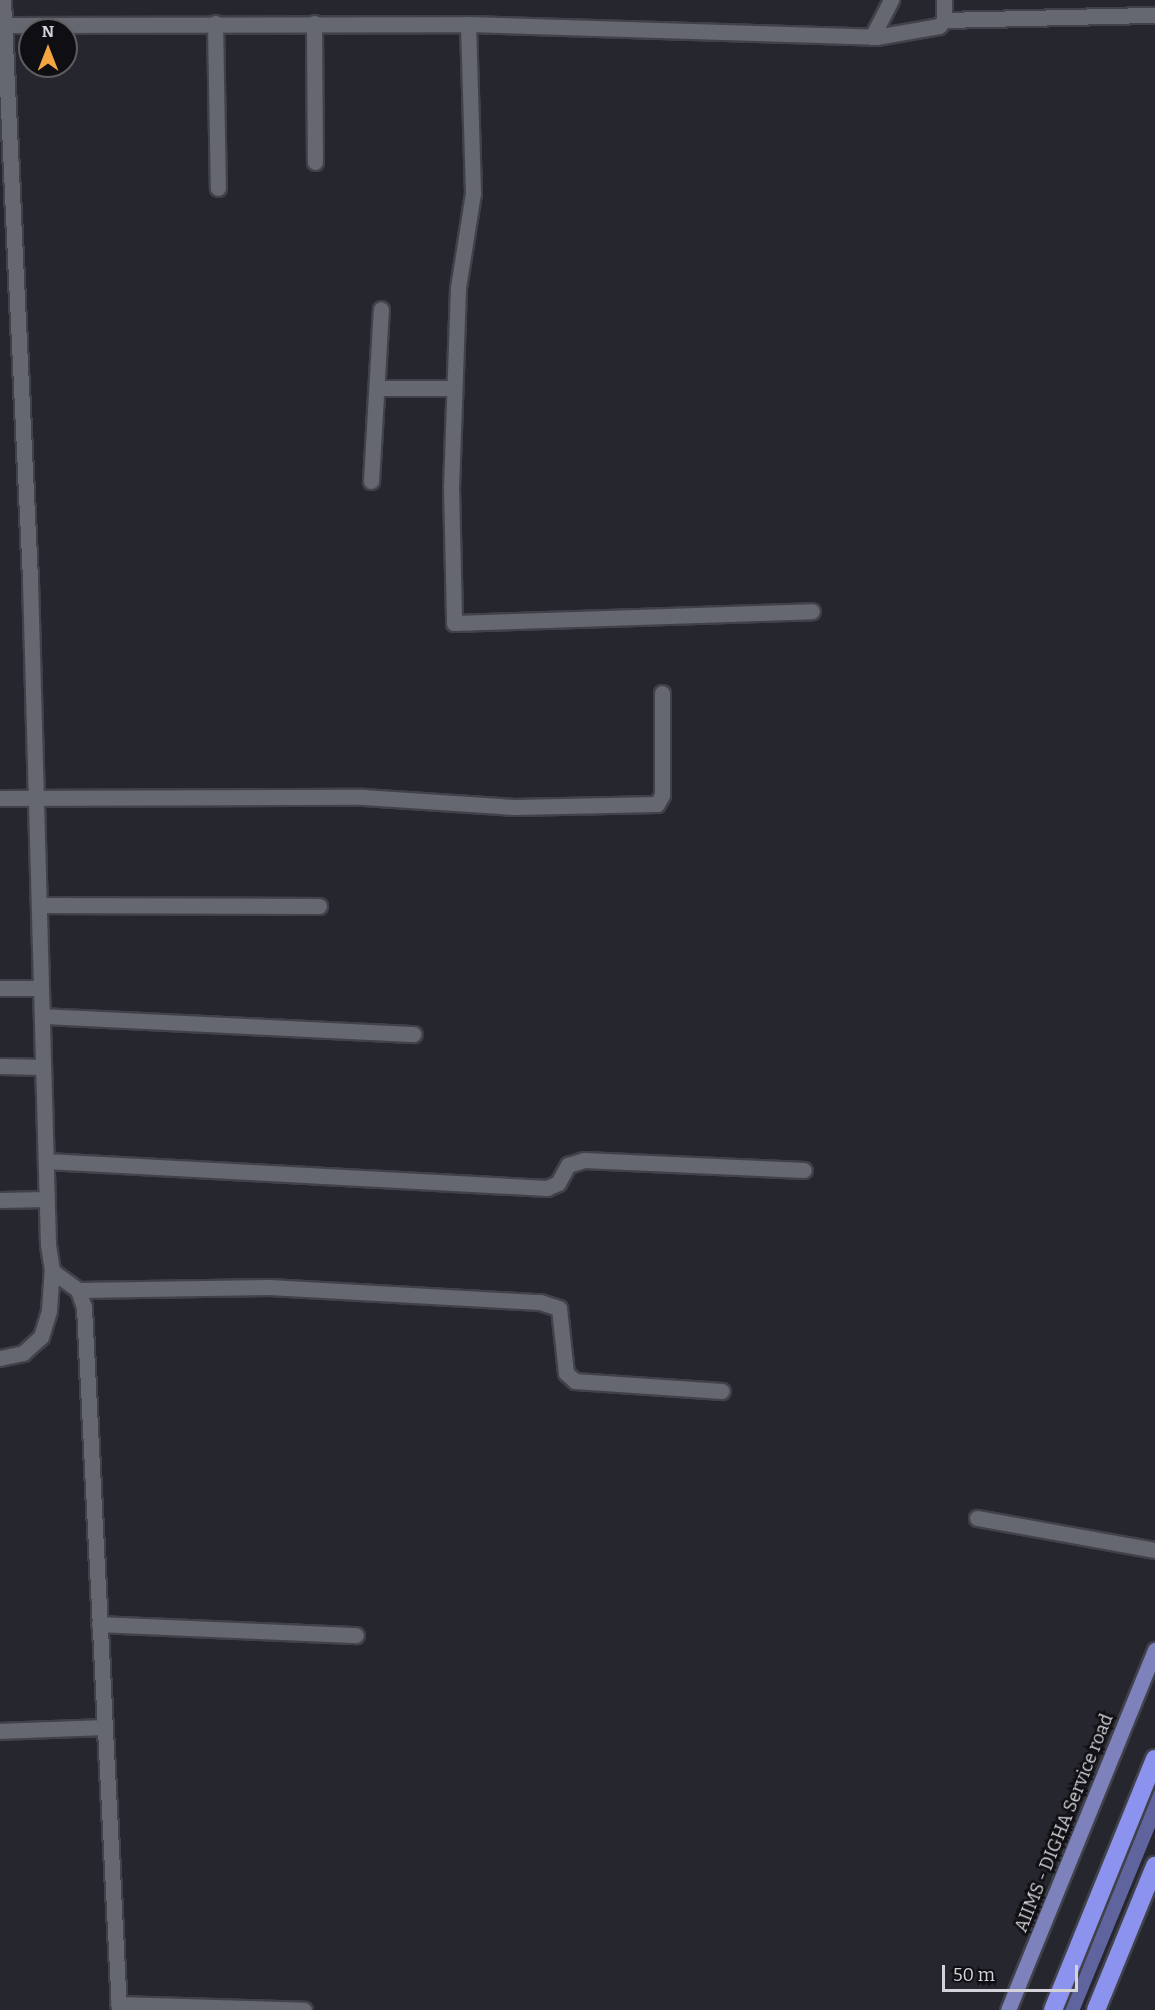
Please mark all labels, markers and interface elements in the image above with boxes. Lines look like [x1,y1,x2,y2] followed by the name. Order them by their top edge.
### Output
[18,18,78,78] north arrow
[42,22,54,41] text: N
[1010,1711,1118,1935] street label: AIIMS - DIGHA Service road
[945,1953,1082,1991] scale bar
[953,1964,995,1986] text: 50 m

